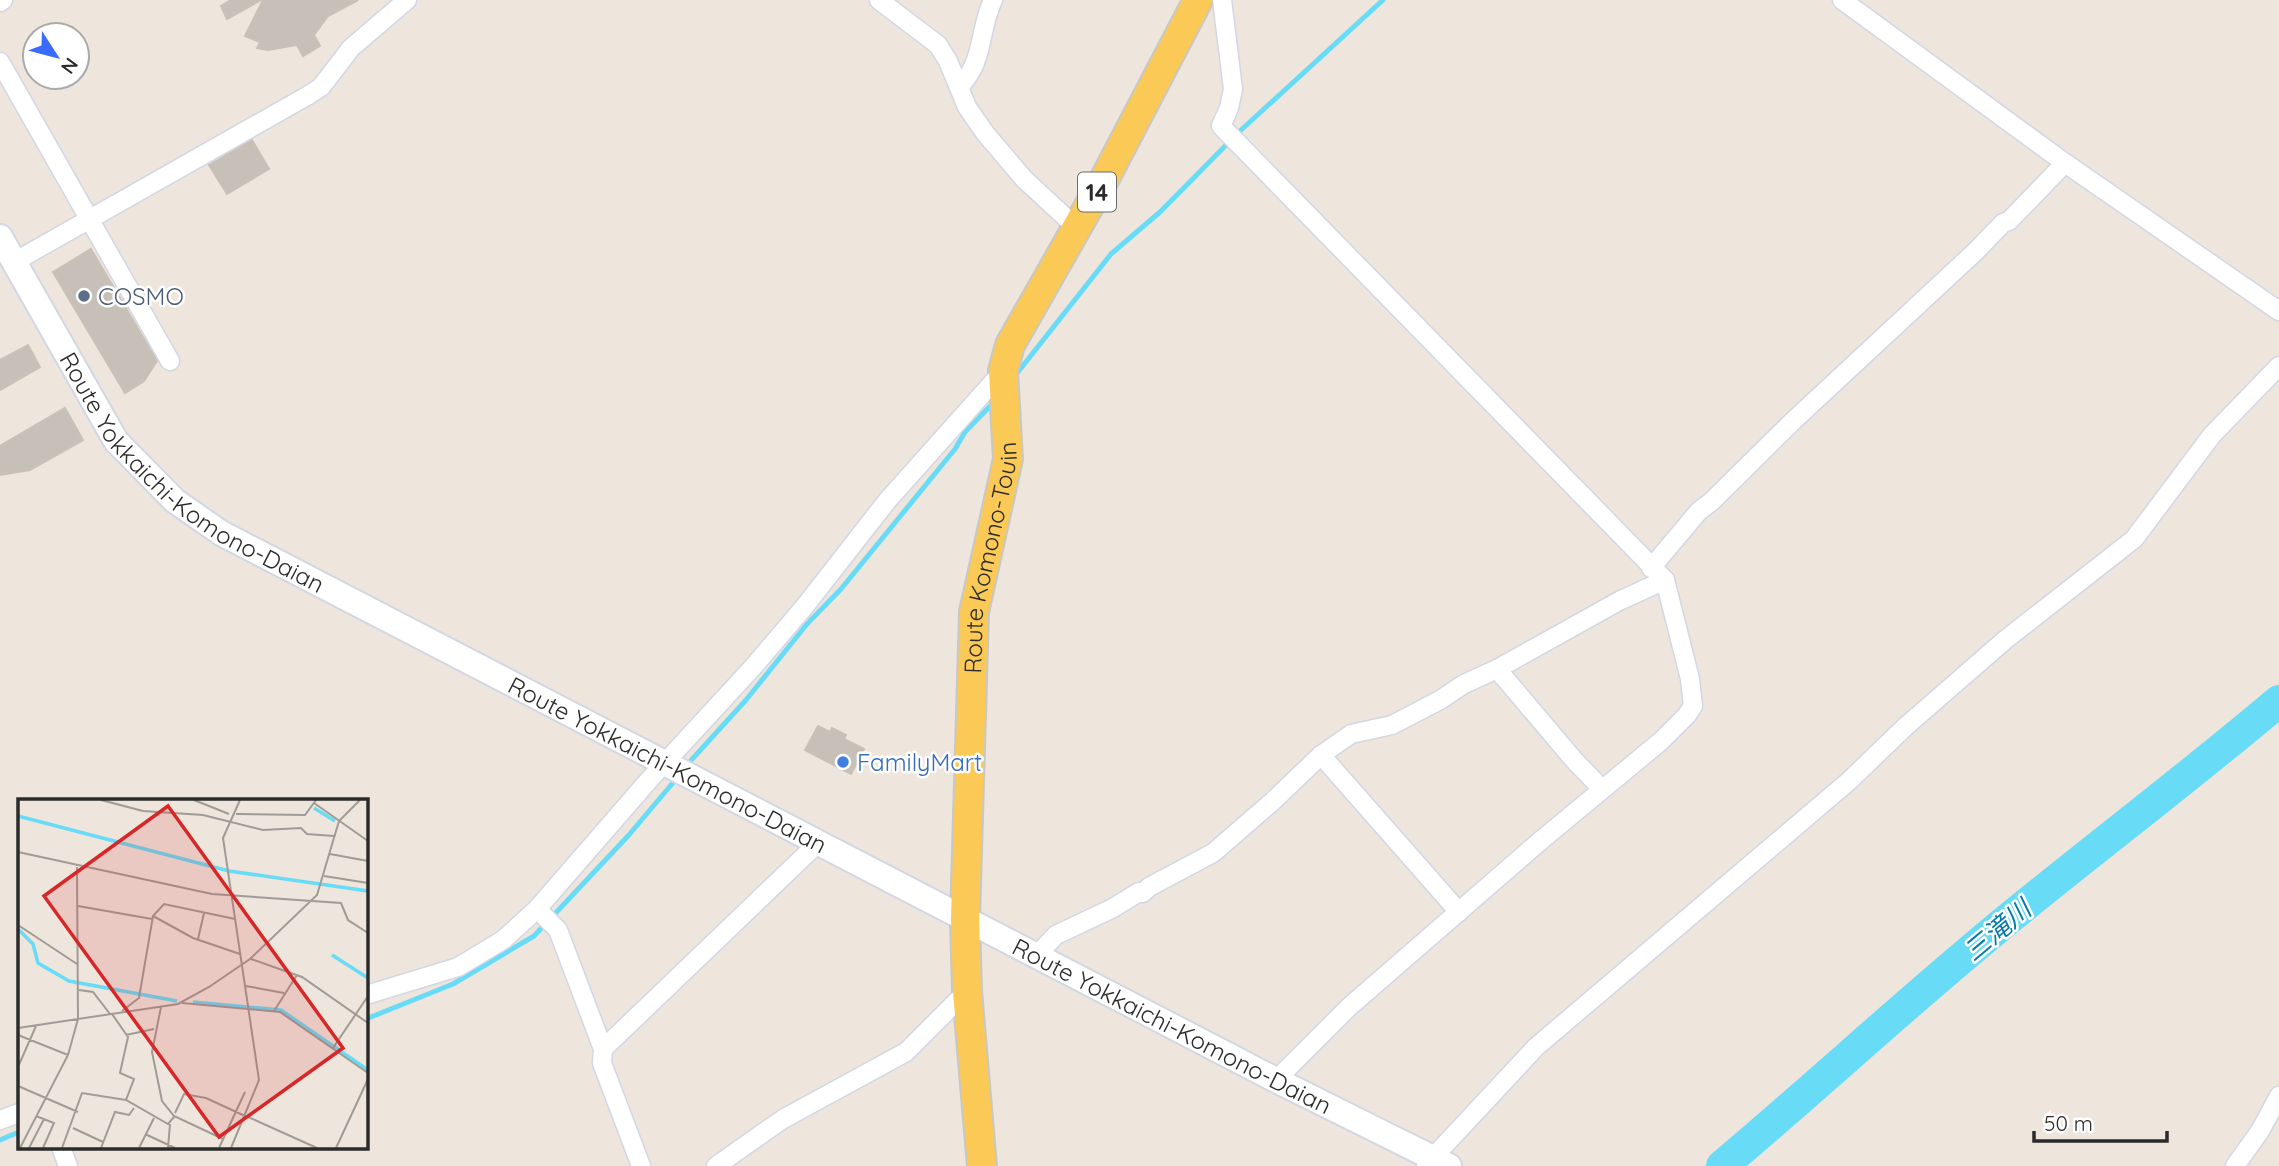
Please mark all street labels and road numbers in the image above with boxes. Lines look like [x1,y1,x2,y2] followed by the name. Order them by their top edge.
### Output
[1078,172,1116,211] road number: 14
[54,347,330,599] street label: Route Yokkaichi-Komono-Daian
[957,441,1023,674] street label: Route Komono-Touin
[503,670,832,860] street label: Route Yokkaichi-Komono-Daian
[1008,931,1337,1120] street label: Route Yokkaichi-Komono-Daian

